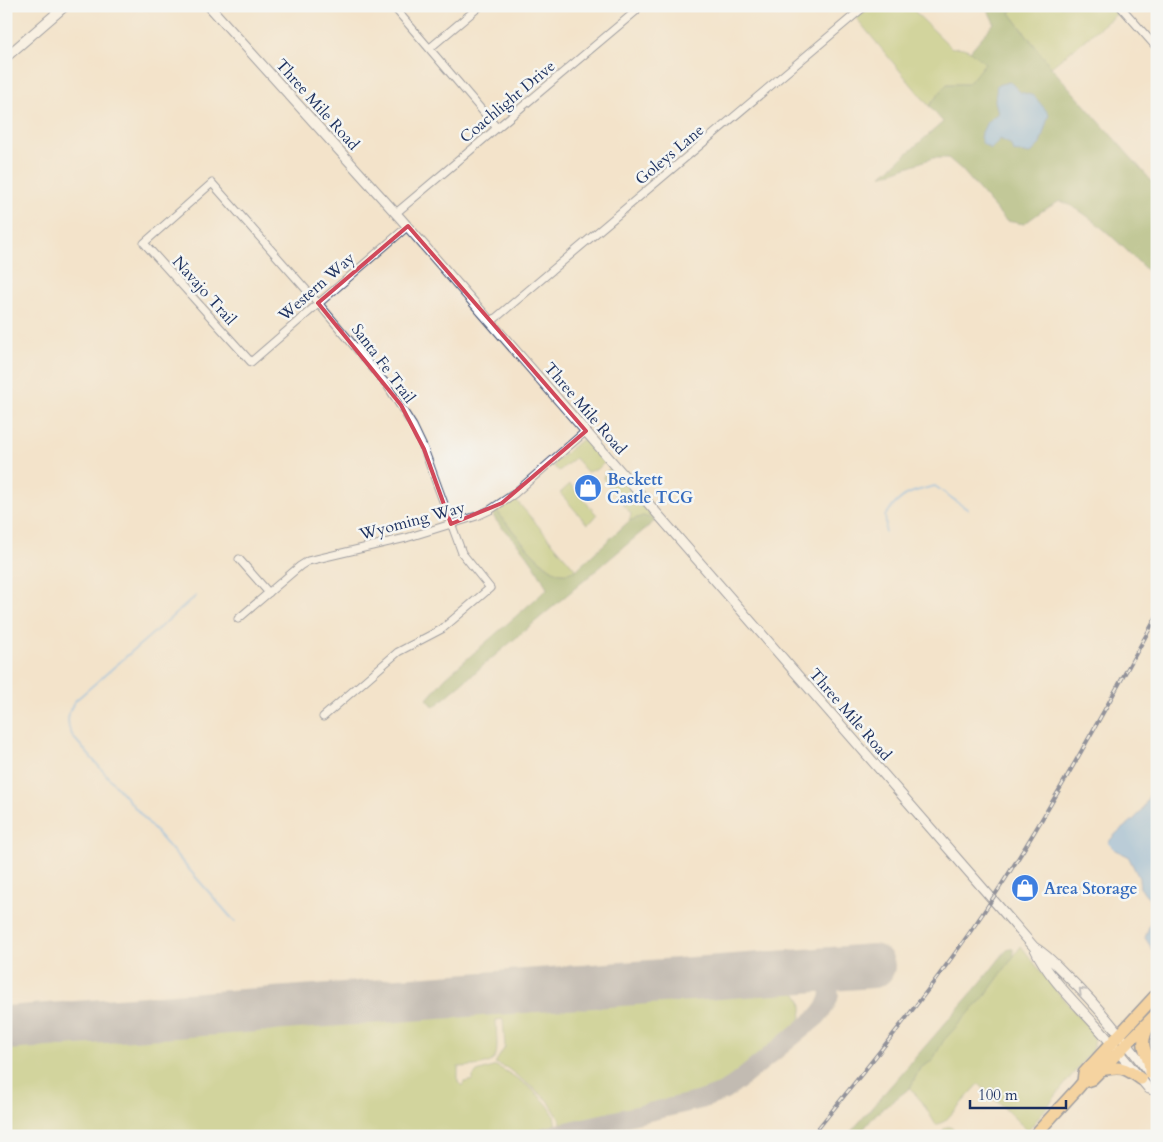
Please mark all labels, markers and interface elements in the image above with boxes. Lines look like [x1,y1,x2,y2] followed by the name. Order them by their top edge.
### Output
[270,54,364,155] street label: Three Mile Road
[455,55,560,148] street label: Coachlight Drive
[631,119,709,190] street label: Goleys Lane
[273,247,360,327] street label: Western Way
[167,251,241,330] street label: Navajo Trail
[346,319,420,408] street label: Santa Fe Trail
[539,358,632,460] street label: Three Mile Road
[607,469,693,509] place label: Beckett Castle TCG
[573,473,603,503] shop icon: Beckett Castle TCG
[356,496,468,546] street label: Wyoming Way
[804,664,897,766] street label: Three Mile Road
[1010,873,1040,903] shop icon: Area Storage
[1044,878,1137,900] place label: Area Storage
[1079,987,1088,996] one-way arrow
[970,1077,1067,1109] scale bar
[978,1085,1018,1105] text: 100 m

